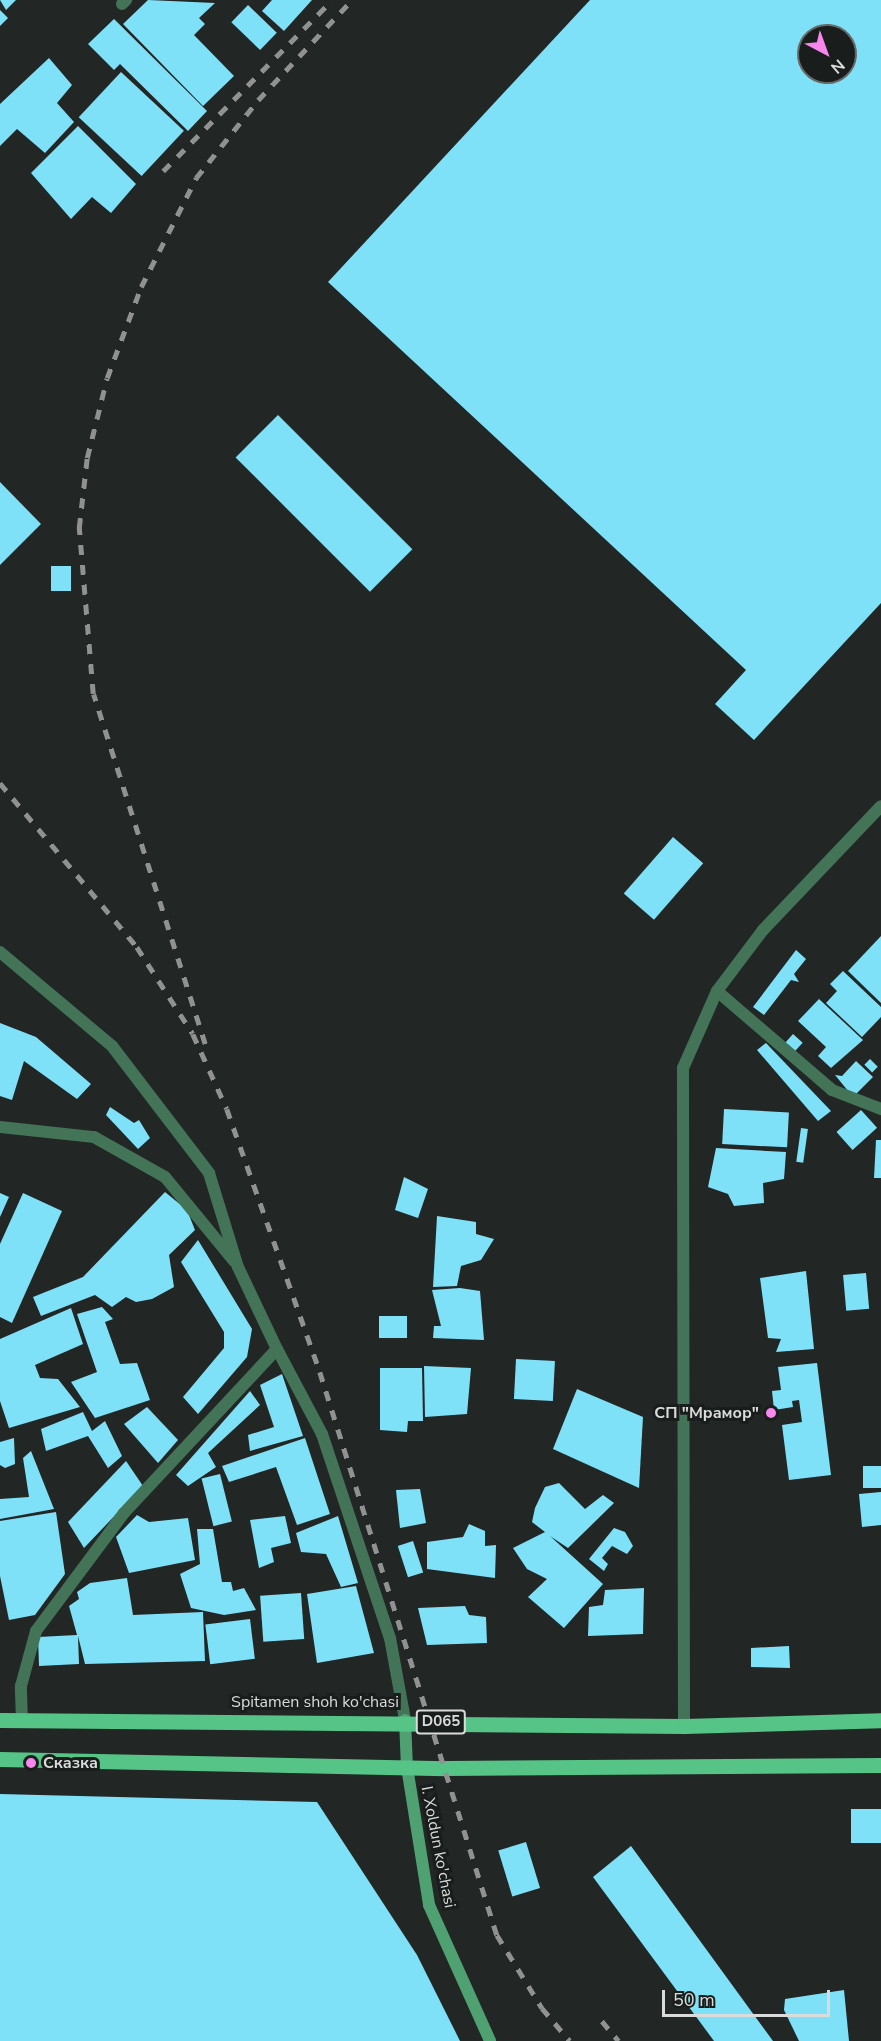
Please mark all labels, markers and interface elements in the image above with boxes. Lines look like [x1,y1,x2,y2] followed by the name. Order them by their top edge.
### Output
[797,24,857,84] north arrow
[826,54,849,78] text: N
[654,1403,759,1423] place label: СП "Мрамор"
[764,1406,778,1420] marker: СП "Мрамор"
[231,1692,399,1712] street label: Spitamen shoh ko'chasi
[416,1710,466,1734] road number: D065
[43,1753,98,1773] place label: Сказка
[24,1756,38,1770] marker: Сказка
[417,1784,459,1910] street label: I. Xoldun ko'chasi
[665,1978,833,2016] scale bar
[673,1988,715,2012] text: 50 m

